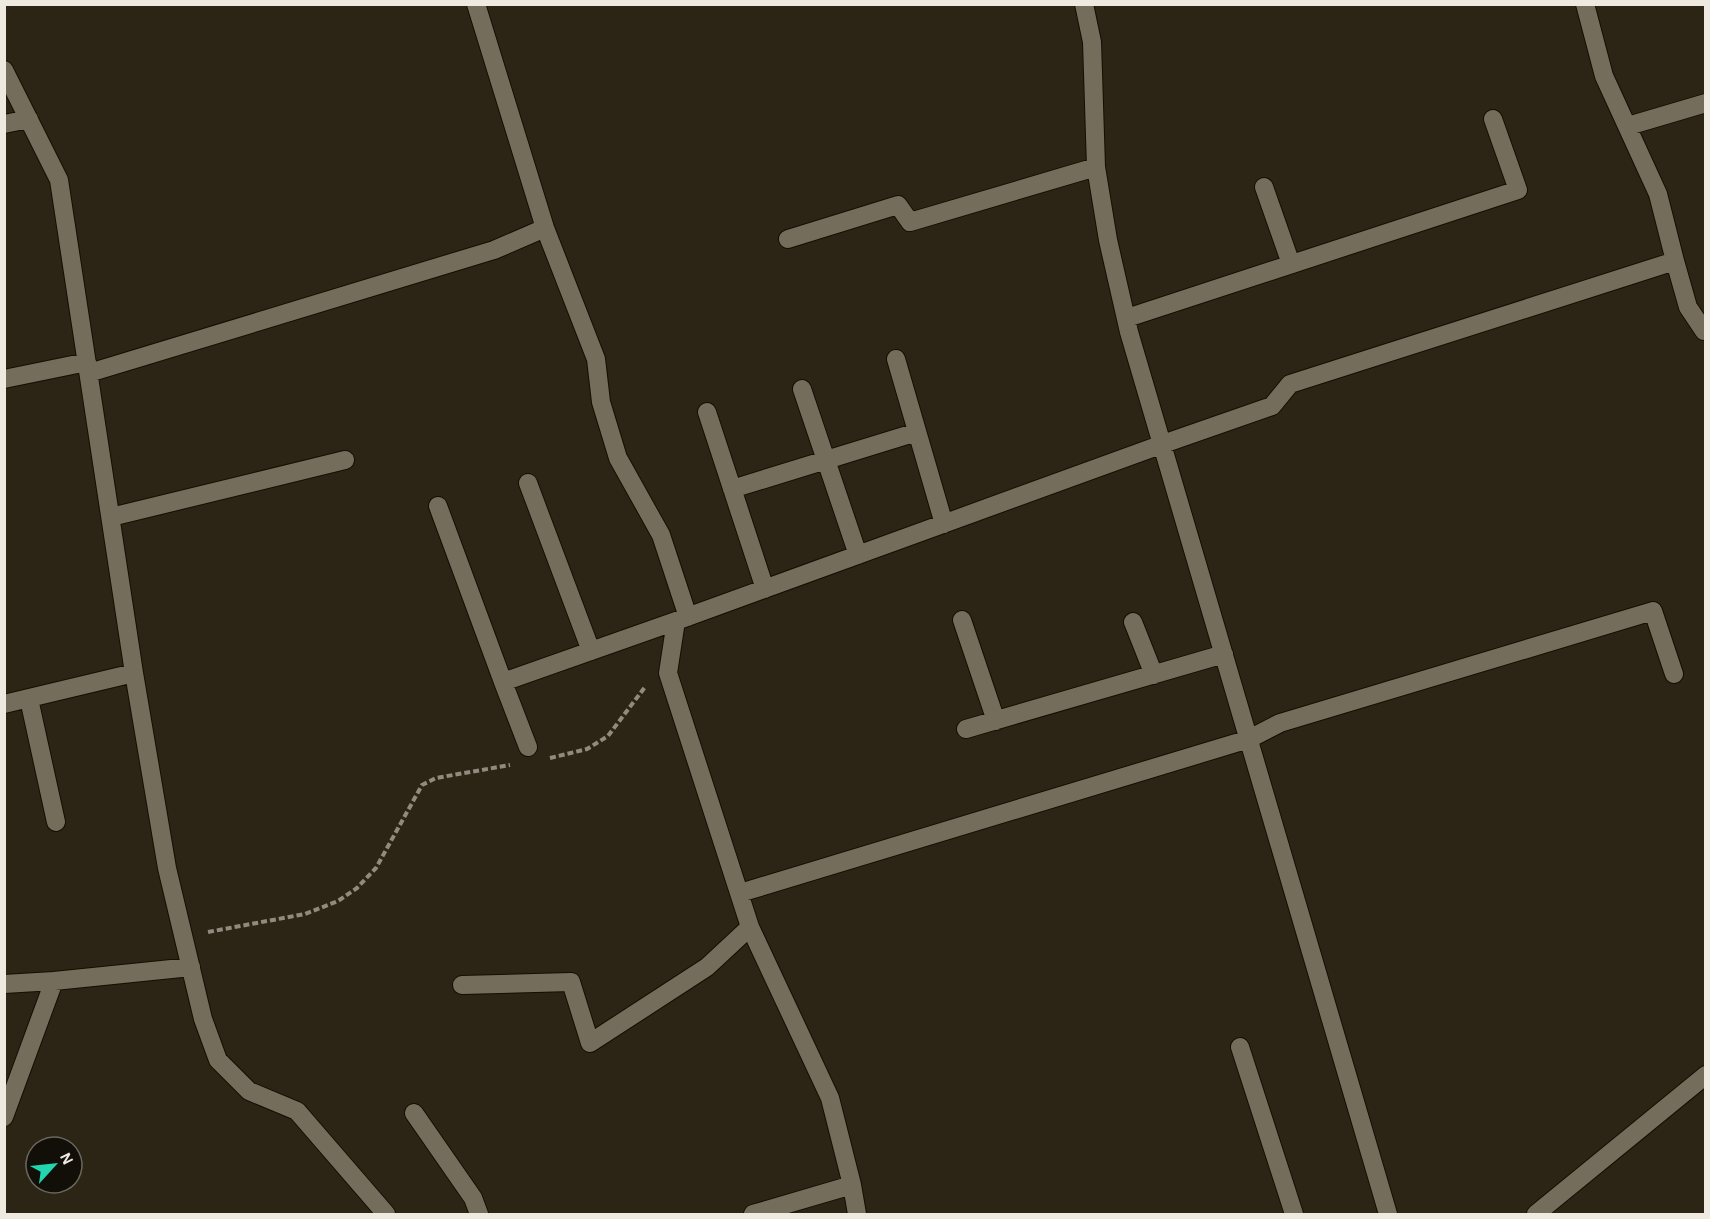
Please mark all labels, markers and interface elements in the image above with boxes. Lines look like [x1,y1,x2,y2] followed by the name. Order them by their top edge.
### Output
[24,1135,84,1195] north arrow
[57,1150,76,1167] text: N

